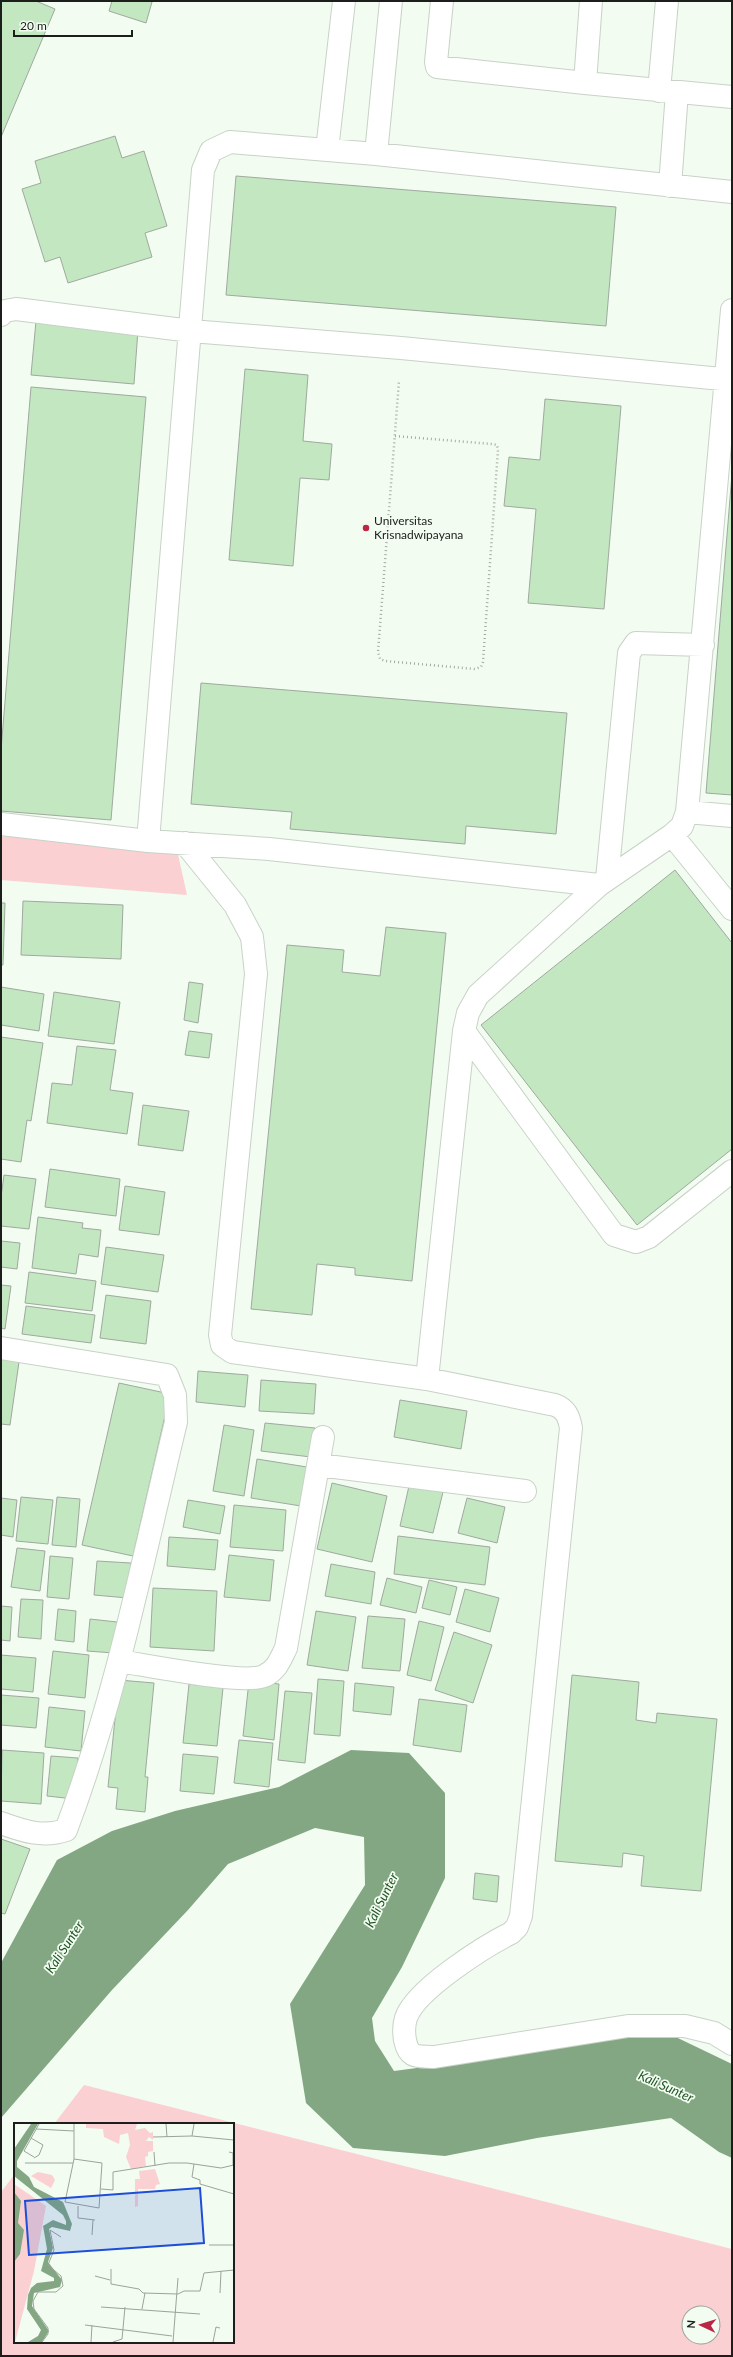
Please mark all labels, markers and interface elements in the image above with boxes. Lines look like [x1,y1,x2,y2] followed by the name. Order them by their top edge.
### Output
[14,12,132,38] scale bar
[20,18,47,33] text: 20 m
[374,513,463,542] place label: Universitas Krisnadwipayana
[361,523,371,533] marker: Universitas Krisnadwipayana
[361,1870,401,1930] water label: Kali Sunter
[41,1918,87,1976] water label: Kali Sunter
[636,2067,697,2105] water label: Kali Sunter
[14,2123,234,2343] inset map
[681,2305,721,2345] north arrow
[684,2320,697,2329] text: N

